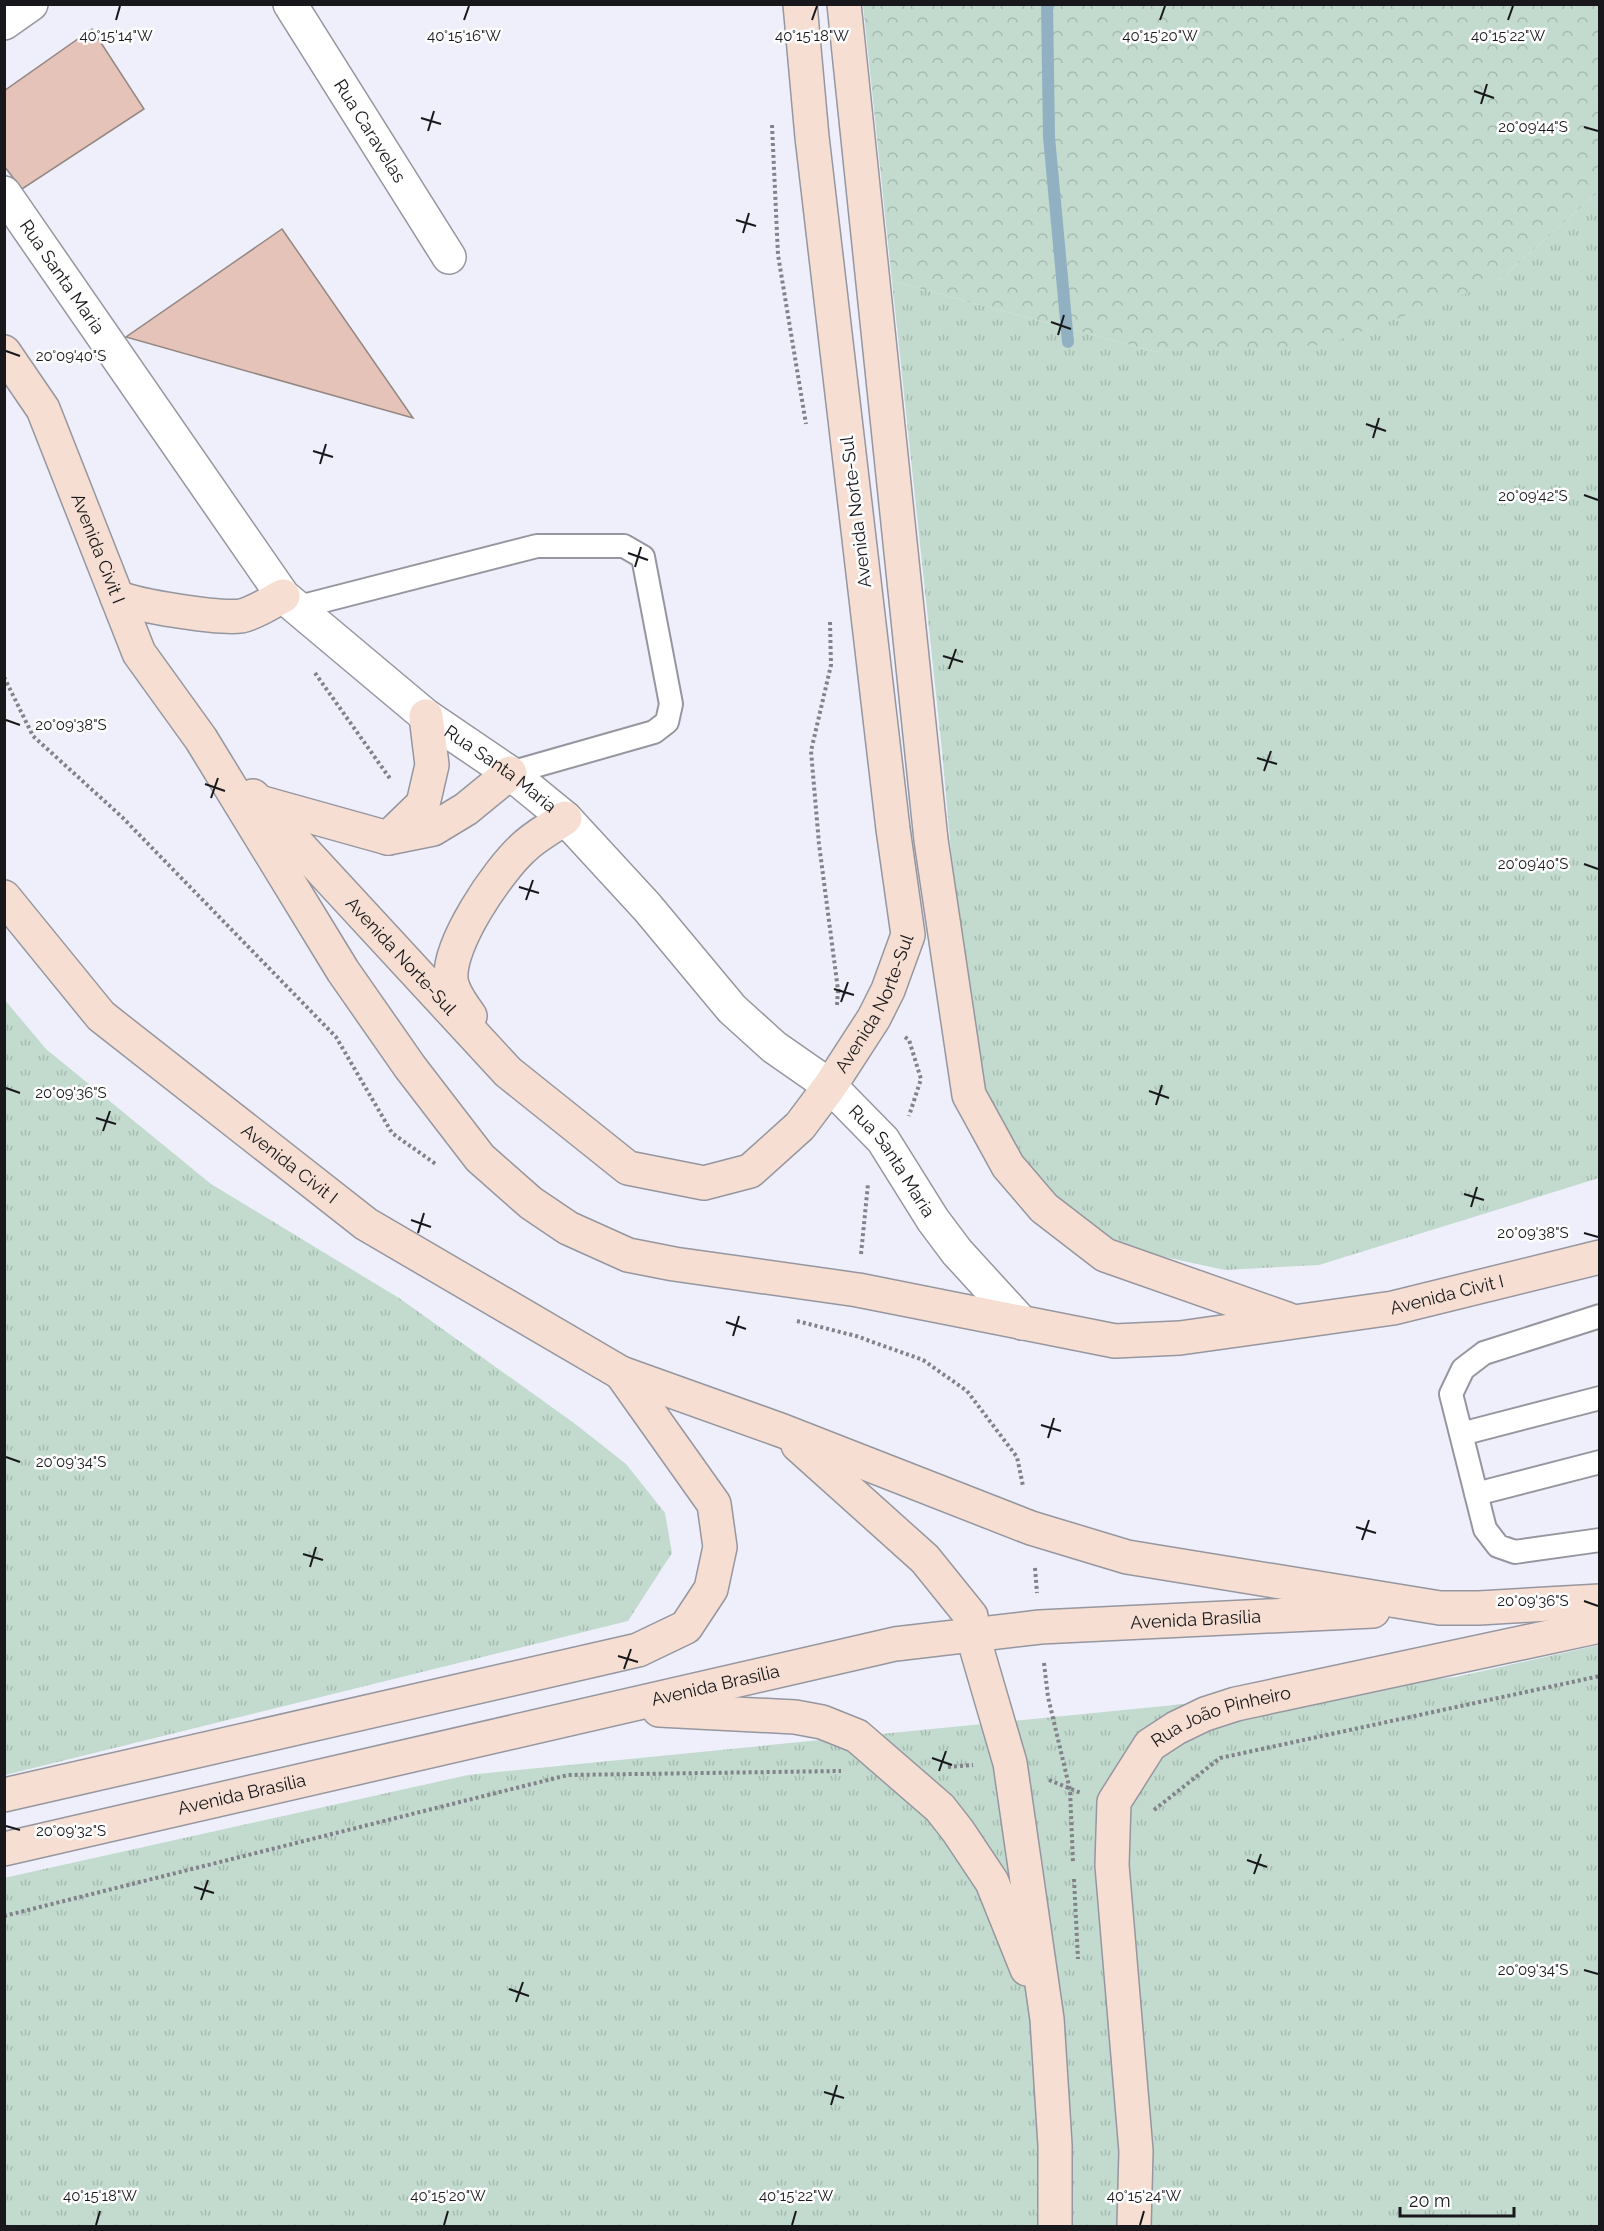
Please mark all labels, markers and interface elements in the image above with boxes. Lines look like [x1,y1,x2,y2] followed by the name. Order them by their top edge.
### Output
[79,27,153,45] text: 40°15'14"W
[427,27,501,45] text: 40°15'16"W
[775,27,849,45] text: 40°15'18"W
[1122,27,1198,45] text: 40°15'20"W
[1471,27,1545,45] text: 40°15'22"W
[330,75,411,187] street label: Rua Caravelas
[1498,118,1568,136] text: 20°09'44"S
[16,216,109,338] street label: Rua Santa Maria
[36,347,106,365] text: 20°09'40"S
[836,435,875,589] street label: Avenida Norte-Sul
[1498,487,1568,505] text: 20°09'42"S
[67,490,129,606] street label: Avenida Civit I
[35,716,107,734] text: 20°09'38"S
[440,720,561,817] street label: Rua Santa Maria
[1498,855,1568,873] text: 20°09'40"S
[342,893,461,1019] street label: Avenida Norte-Sul
[830,931,917,1076] street label: Avenida Norte-Sul
[35,1084,107,1102] text: 20°09'36"S
[845,1100,940,1221] street label: Rua Santa Maria
[237,1119,342,1208] street label: Avenida Civit I
[1497,1224,1569,1242] text: 20°09'38"S
[1388,1270,1506,1318] street label: Avenida Civit I
[36,1453,106,1471] text: 20°09'34"S
[1497,1592,1569,1610] text: 20°09'36"S
[1130,1605,1261,1633] street label: Avenida Brasília
[649,1660,781,1710] street label: Avenida Brasília
[1147,1682,1293,1751] street label: Rua João Pinheiro
[176,1769,308,1819] street label: Avenida Brasília
[36,1822,106,1840] text: 20°09'32"S
[1498,1961,1568,1979] text: 20°09'34"S
[1400,2180,1514,2218] scale bar
[63,2187,137,2205] text: 40°15'18"W
[410,2187,486,2205] text: 40°15'20"W
[759,2187,833,2205] text: 40°15'22"W
[1107,2187,1182,2205] text: 40°15'24"W
[1409,2190,1451,2211] text: 20 m

